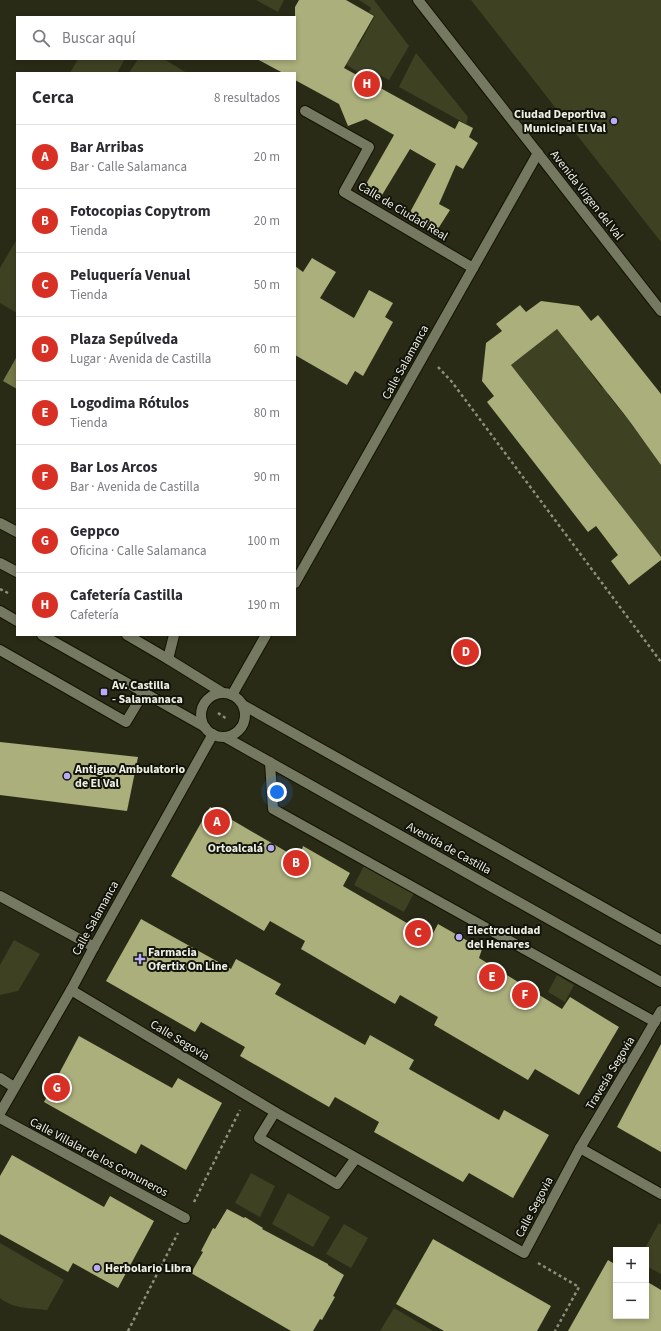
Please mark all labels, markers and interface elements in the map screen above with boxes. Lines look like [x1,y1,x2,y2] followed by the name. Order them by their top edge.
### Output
[16,16,296,60] search box
[30,27,52,49] icon: search
[62,28,135,49] text: Buscar aquí
[354,69,380,99] pin: H
[32,86,74,110] text: Cerca
[214,89,280,107] text: 8 resultados
[514,106,607,137] place label: Ciudad Deportiva Municipal El Val
[609,116,619,126] marker: Ciudad Deportiva Municipal El Val
[70,137,144,158] text: Bar Arribas
[546,147,627,244] street label: Avenida Virgen del Val
[41,148,49,166] text: A
[254,148,280,166] text: 20 m
[70,158,187,176] text: Bar · Calle Salamanca
[355,178,451,245] street label: Calle de Ciudad Real
[70,201,211,222] text: Fotocopias Copytrom
[41,212,49,230] text: B
[254,212,280,230] text: 20 m
[70,222,108,240] text: Tienda
[70,265,190,286] text: Peluquería Venual
[41,276,49,294] text: C
[254,276,280,294] text: 50 m
[70,286,108,304] text: Tienda
[378,322,433,403] street label: Calle Salamanca
[70,329,178,350] text: Plaza Sepúlveda
[41,340,49,358] text: D
[254,340,280,358] text: 60 m
[70,350,211,368] text: Lugar · Avenida de Castilla
[70,393,189,414] text: Logodima Rótulos
[41,404,49,422] text: E
[254,404,280,422] text: 80 m
[70,414,108,432] text: Tienda
[70,457,157,478] text: Bar Los Arcos
[42,468,48,486] text: F
[254,468,280,486] text: 90 m
[70,478,199,496] text: Bar · Avenida de Castilla
[70,521,119,542] text: Geppco
[41,532,49,550] text: G
[247,532,280,550] text: 100 m
[70,542,207,560] text: Oficina · Calle Salamanca
[70,585,183,606] text: Cafetería Castilla
[41,596,49,614] text: H
[247,596,280,614] text: 190 m
[70,606,119,624] text: Cafetería
[453,637,479,667] pin: D
[111,677,183,708] place label: Av. Castilla - Salamanaca
[99,687,109,697] marker: Av. Castilla - Salamanaca
[74,761,185,792] place label: Antiguo Ambulatorio de El Val
[62,771,72,781] marker: Antiguo Ambulatorio de El Val
[267,782,287,802] your location
[204,807,230,837] pin: A
[403,818,494,879] street label: Avenida de Castilla
[208,840,263,857] place label: Ortoalcalá
[266,843,276,853] marker: Ortoalcalá
[283,848,309,878] pin: B
[68,878,123,959] street label: Calle Salamanca
[405,918,431,948] pin: C
[467,922,541,953] place label: Electrociudad del Henares
[454,932,464,942] marker: Electrociudad del Henares
[148,944,228,975] place label: Farmacia Ofertix On Line
[135,954,145,964] marker: Farmacia Ofertix On Line
[479,962,505,992] pin: E
[512,980,538,1010] pin: F
[147,1016,213,1065] street label: Calle Segovia
[582,1033,639,1113] street label: Travesía Segovia
[44,1073,70,1103] pin: G
[27,1114,171,1201] street label: Calle Villalar de los Comuneros
[511,1174,558,1241] street label: Calle Segovia
[613,1247,649,1319] map controls
[613,1247,649,1283] button: +
[105,1260,192,1277] place label: Herbolario Libra
[92,1263,102,1273] marker: Herbolario Libra
[613,1283,649,1319] button: −

